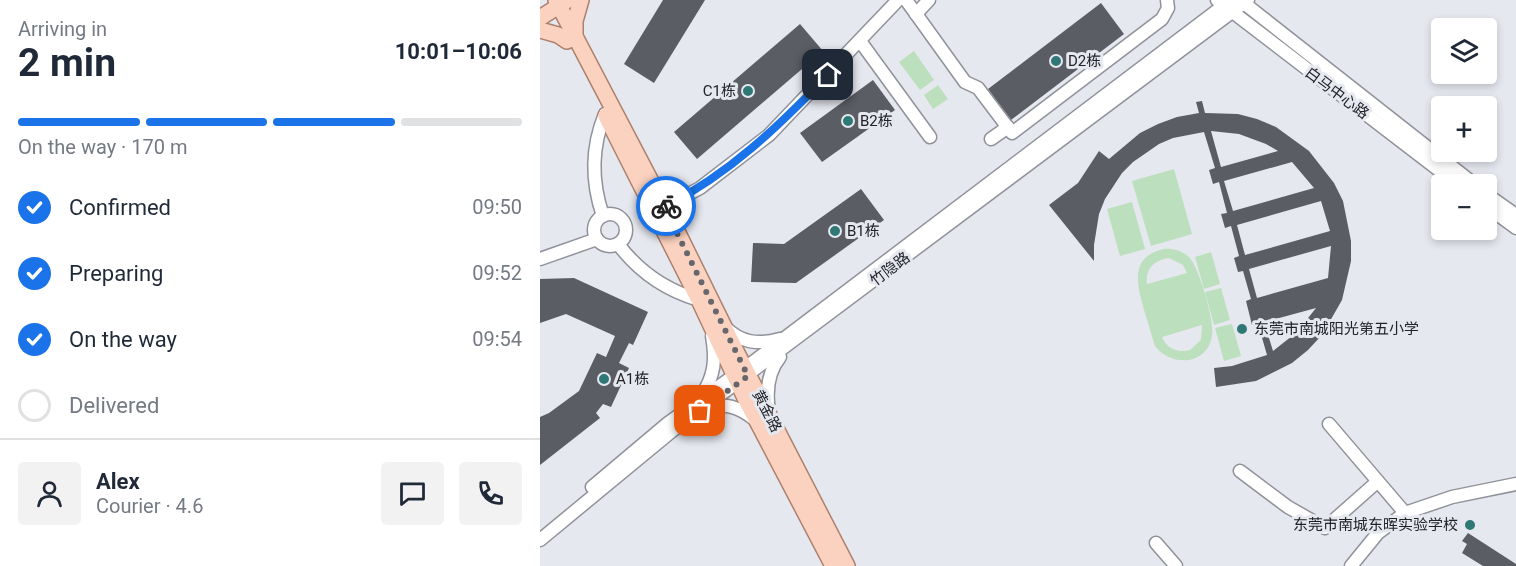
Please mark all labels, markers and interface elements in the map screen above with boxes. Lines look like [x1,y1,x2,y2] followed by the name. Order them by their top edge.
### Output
[18,17,107,41] text: Arriving in
[1431,18,1497,240] map controls
[1431,18,1497,84] button: layers
[395,39,522,64] text: 10:01–10:06
[18,40,116,86] text: 2 min
[802,49,853,100] pin
[1068,52,1101,70] place label: D2栋
[1049,54,1063,68] marker: D2栋
[811,58,844,91] icon: home
[1302,63,1372,123] street label: 白马中心路
[703,82,736,100] place label: C1栋
[741,84,755,98] marker: C1栋
[1431,96,1497,162] button: +
[860,112,893,130] place label: B2栋
[841,114,855,128] marker: B2栋
[18,135,187,159] text: On the way · 170 m
[1431,174,1497,240] button: −
[636,176,696,236] courier
[650,190,683,223] icon: bike
[18,191,51,224] icon: check
[69,195,171,220] text: Confirmed
[472,195,522,219] text: 09:50
[847,222,880,240] place label: B1栋
[828,224,842,238] marker: B1栋
[867,248,913,290] street label: 竹隐路
[18,257,51,290] icon: check
[69,261,163,286] text: Preparing
[472,261,522,285] text: 09:52
[1254,320,1419,338] place label: 东莞市南城阳光第五小学
[1235,322,1249,336] marker: 东莞市南城阳光第五小学
[18,323,51,356] icon: check
[69,327,177,352] text: On the way
[472,327,522,351] text: 09:54
[616,370,649,388] place label: A1栋
[597,372,611,386] marker: A1栋
[674,385,725,436] pin
[749,387,785,435] street label: 黄金路
[69,393,159,418] text: Delivered
[683,394,716,427] icon: bag
[18,462,81,525] button: person
[381,462,444,525] button: chat
[459,462,522,525] button: phone
[96,469,140,494] text: Alex
[96,494,203,518] text: Courier · 4.6
[1293,516,1458,534] place label: 东莞市南城东晖实验学校
[1463,518,1477,532] marker: 东莞市南城东晖实验学校

